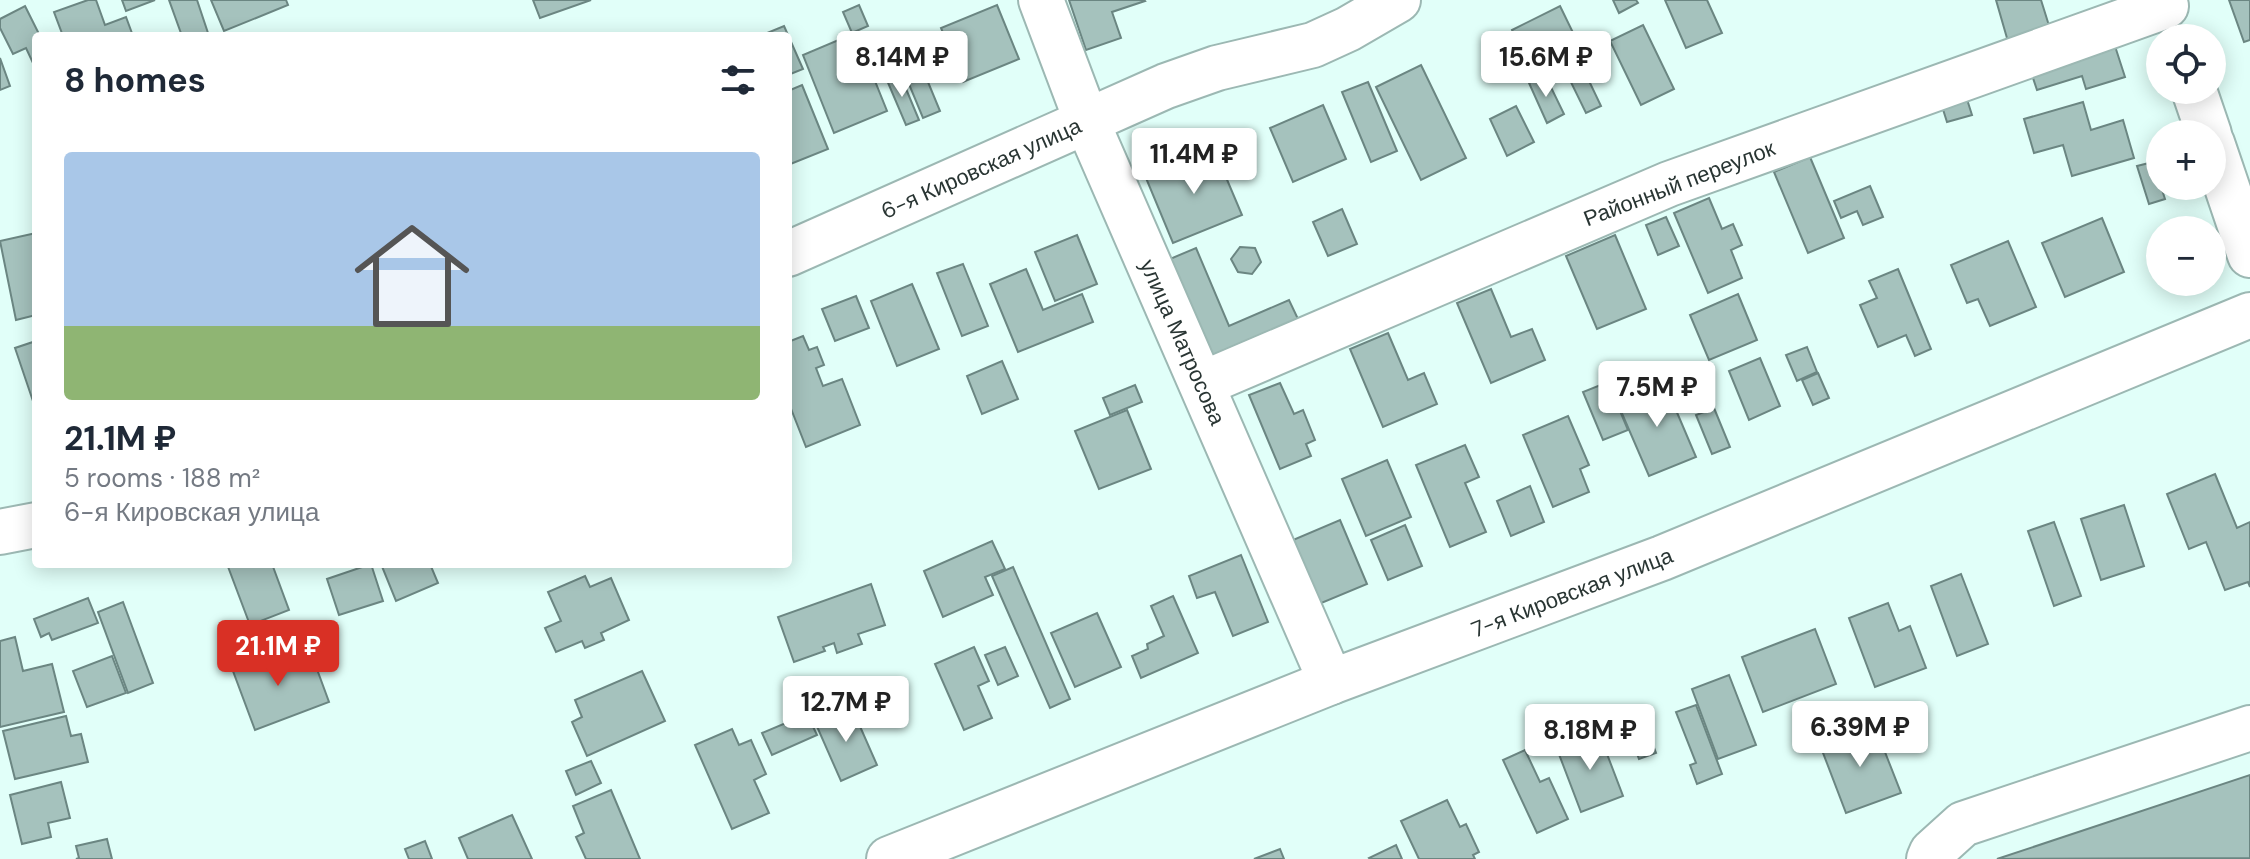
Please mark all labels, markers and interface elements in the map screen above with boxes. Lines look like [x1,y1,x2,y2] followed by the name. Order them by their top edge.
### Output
[2146,24,2226,296] map controls
[2146,24,2226,104] button: locate
[828,31,976,99] pin: 8.14M ₽
[1472,31,1620,99] pin: 15.6M ₽
[855,40,949,74] text: 8.14M ₽
[1499,40,1593,74] text: 15.6M ₽
[64,58,206,103] text: 8 homes
[716,58,760,102] icon: filters
[877,111,1086,226] street label: 6-я Кировская улица
[2146,120,2226,200] button: +
[1120,128,1268,196] pin: 11.4M ₽
[1579,133,1779,233] street label: Районный переулок
[1150,137,1238,171] text: 11.4M ₽
[340,204,484,348] icon: home
[2146,216,2226,296] button: −
[1133,255,1232,430] street label: улица Матросова
[1592,361,1722,429] pin: 7.5M ₽
[1616,370,1698,404] text: 7.5M ₽
[64,416,176,461] text: 21.1M ₽
[64,461,260,495] text: 5 rooms · 188 m²
[64,495,319,529] text: 6-я Кировская улица
[1467,540,1678,644] street label: 7-я Кировская улица
[204,620,352,688] pin: 21.1M ₽
[235,629,321,663] text: 21.1M ₽
[772,676,920,744] pin: 12.7M ₽
[801,685,891,719] text: 12.7M ₽
[1786,701,1934,769] pin: 6.39M ₽
[1516,704,1664,772] pin: 8.18M ₽
[1810,710,1910,744] text: 6.39M ₽
[1543,713,1637,747] text: 8.18M ₽

